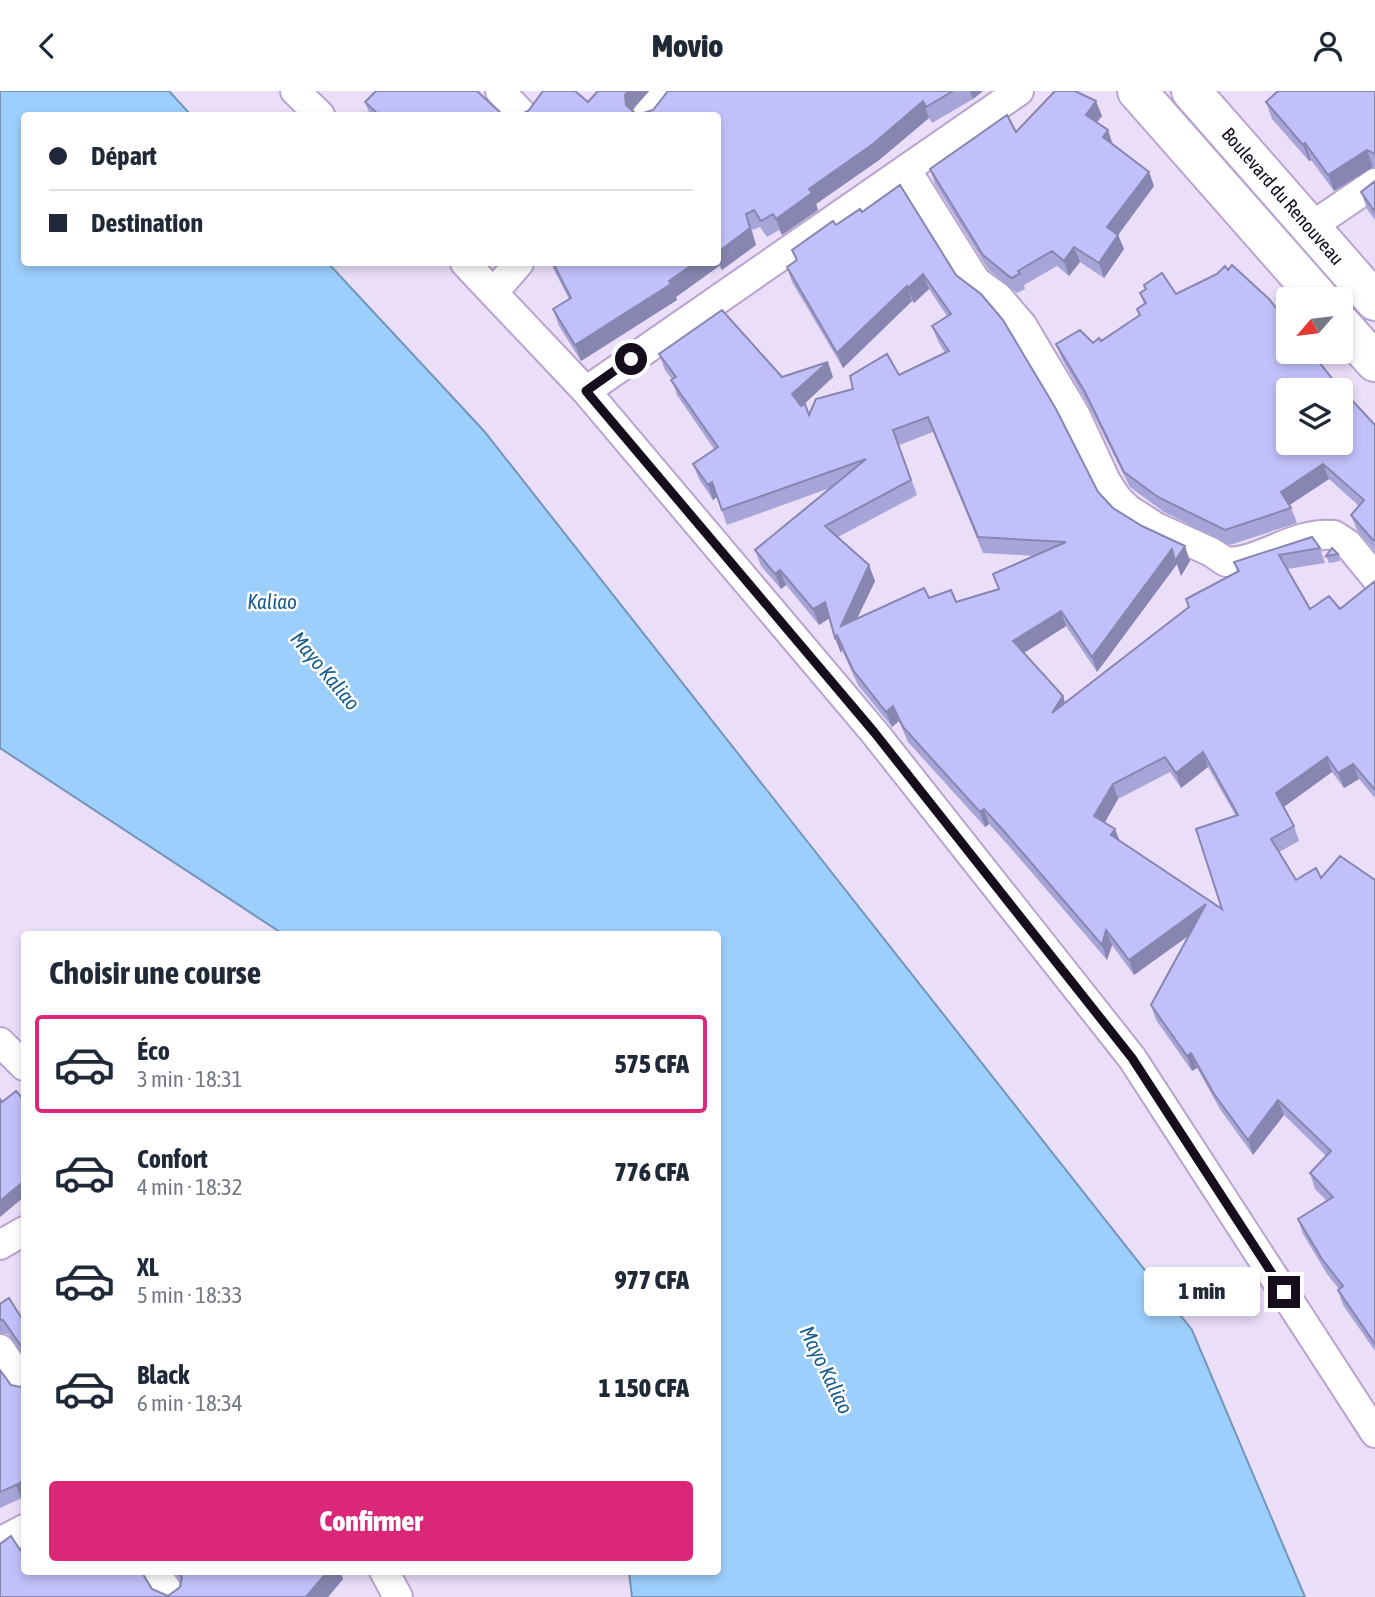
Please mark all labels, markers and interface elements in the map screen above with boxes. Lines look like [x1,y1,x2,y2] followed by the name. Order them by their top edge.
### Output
[28,27,66,65] icon: back
[652,27,723,64] text: Movio
[1309,27,1347,65] icon: person
[1217,123,1349,269] street label: Boulevard du Renouveau
[91,141,157,171] text: Départ
[91,208,203,238] text: Destination
[1276,287,1353,364] north arrow
[1276,287,1353,455] map controls
[615,343,647,375] route start
[1276,378,1353,455] button: layers
[247,589,297,613] water label: Kaliao
[286,626,365,714] water label: Mayo Kaliao
[49,954,261,991] text: Choisir une course
[53,1033,116,1096] icon: car
[137,1036,170,1066] text: Éco
[614,1049,689,1079] text: 575 CFA
[137,1066,243,1092] text: 3 min · 18:31
[53,1141,116,1204] icon: car
[137,1144,208,1174] text: Confort
[614,1157,689,1187] text: 776 CFA
[137,1174,243,1200] text: 4 min · 18:32
[53,1249,116,1312] icon: car
[137,1252,159,1282] text: XL
[614,1265,689,1295] text: 977 CFA
[1144,1267,1260,1317] callout: 1 min
[1268,1276,1300,1308] route end
[1179,1278,1225,1304] text: 1 min
[137,1282,243,1308] text: 5 min · 18:33
[795,1322,858,1417] water label: Mayo Kaliao
[53,1357,116,1420] icon: car
[137,1360,189,1390] text: Black
[599,1373,689,1403] text: 1 150 CFA
[137,1390,243,1416] text: 6 min · 18:34
[49,1481,693,1561] button: Confirmer

